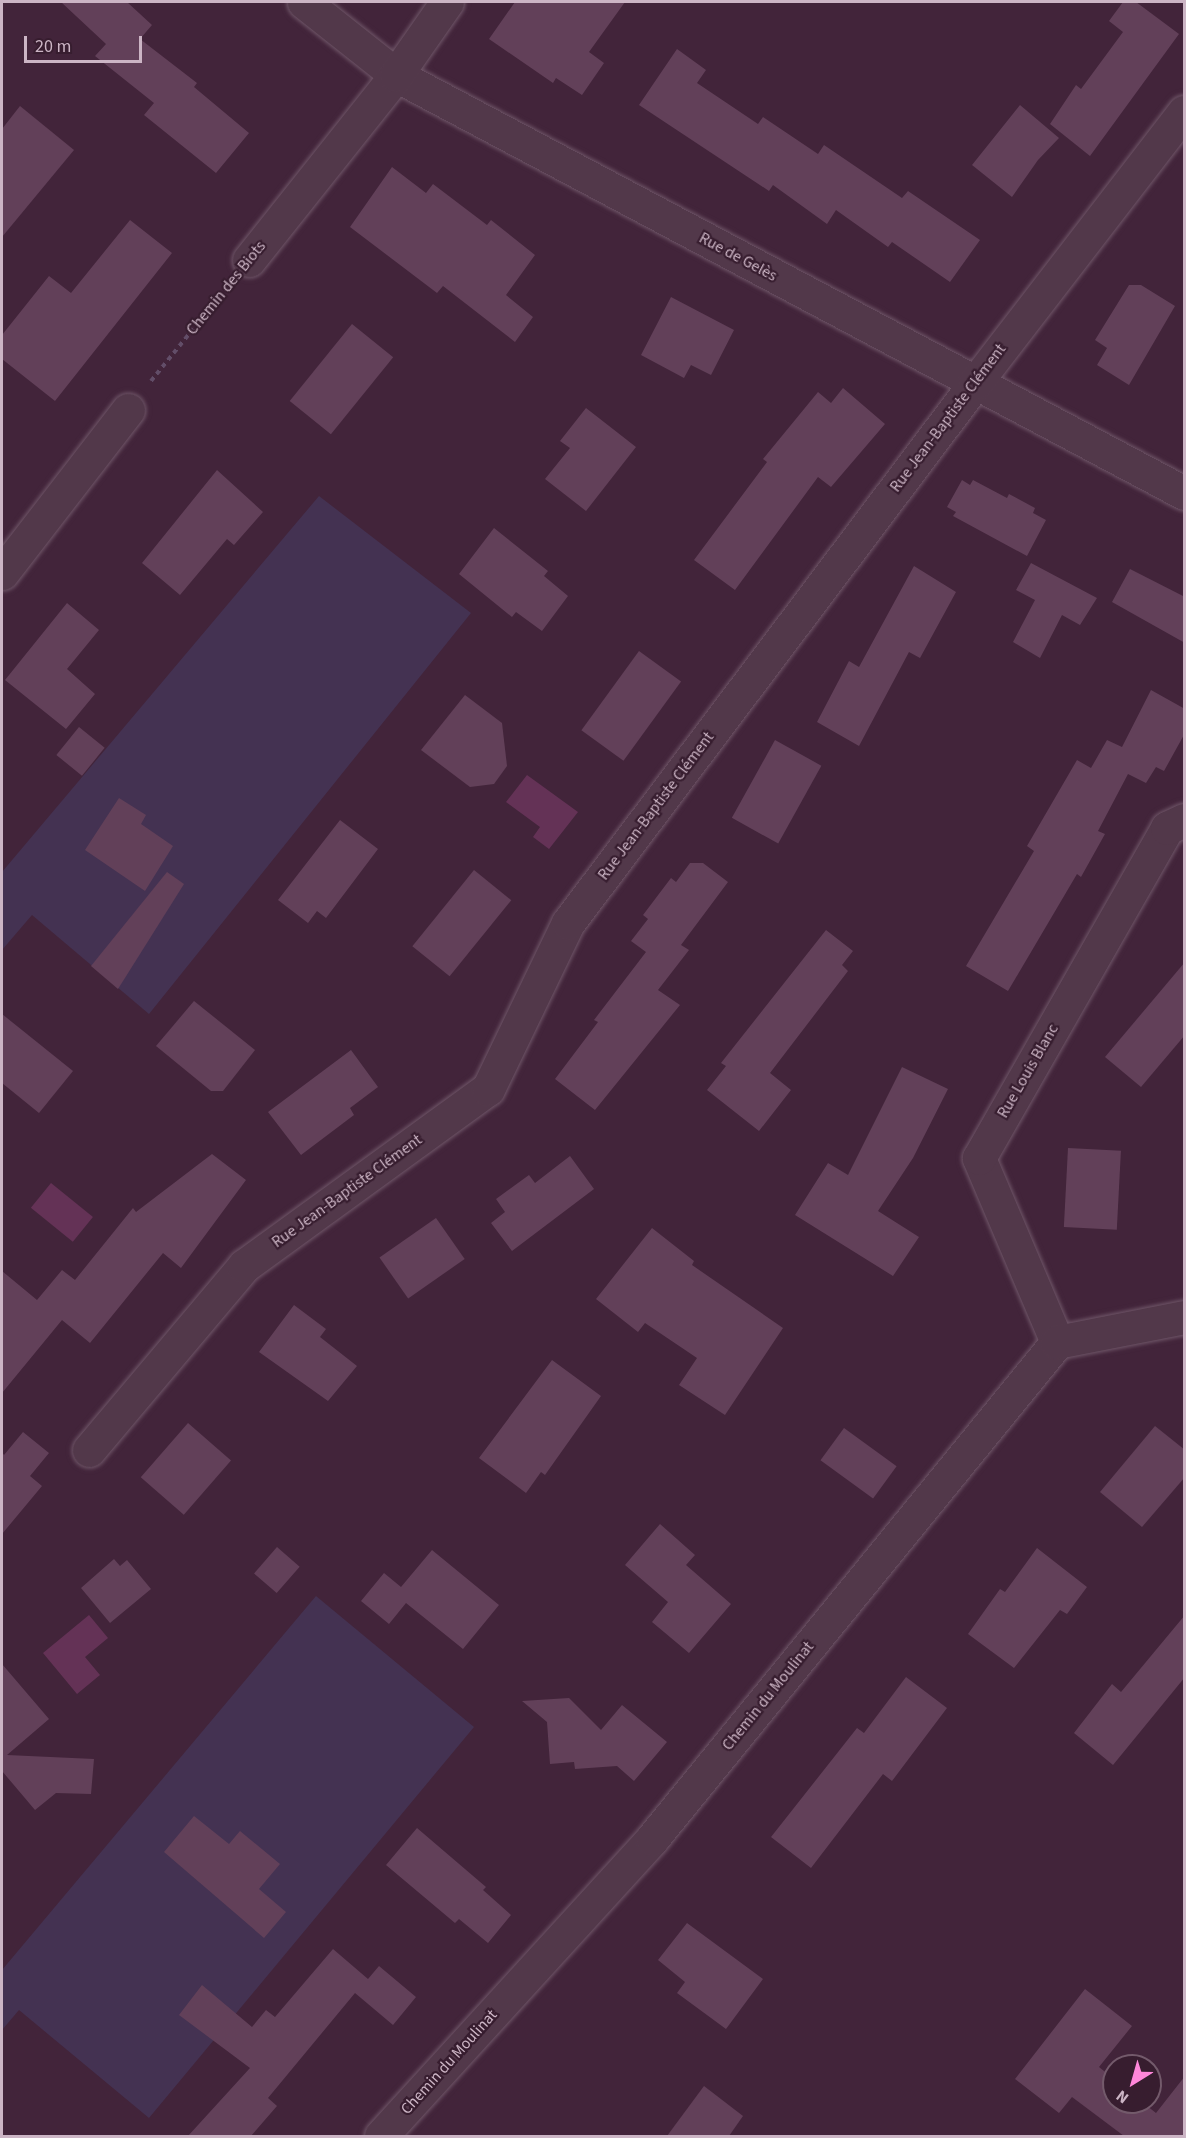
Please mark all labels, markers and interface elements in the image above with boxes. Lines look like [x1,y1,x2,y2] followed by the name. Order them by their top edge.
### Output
[27,24,146,62] scale bar
[35,34,71,59] text: 20 m
[696,228,780,286] street label: Rue de Gelès
[182,237,270,339] street label: Chemin des Biots
[886,340,1010,496] street label: Rue Jean-Baptiste Clément
[594,728,718,884] street label: Rue Jean-Baptiste Clément
[993,1021,1063,1121] street label: Rue Louis Blanc
[268,1130,426,1252] street label: Rue Jean-Baptiste Clément
[718,1638,818,1754] street label: Chemin du Moulinat
[397,2006,501,2118] street label: Chemin du Moulinat
[1102,2054,1162,2114] north arrow
[1112,2085,1133,2109] text: N

